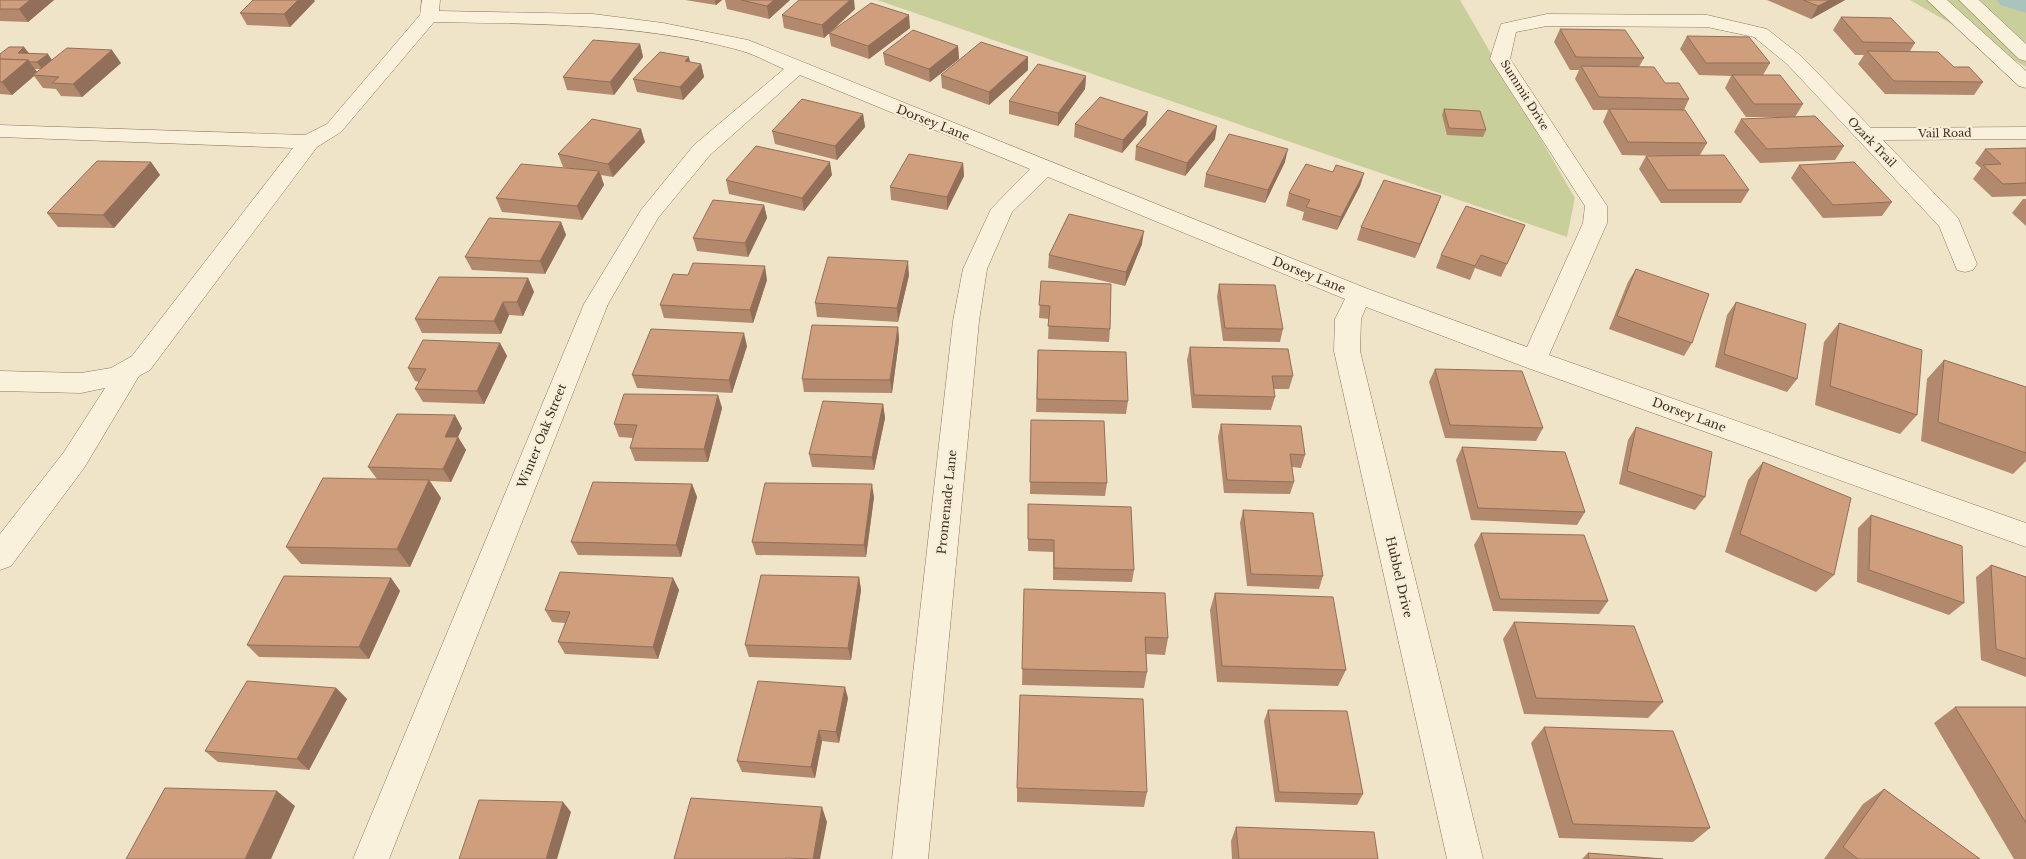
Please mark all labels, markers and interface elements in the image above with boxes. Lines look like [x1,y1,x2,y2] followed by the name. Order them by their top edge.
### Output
[1498,57,1552,133] street label: Summit Drive
[894,101,972,144] street label: Dorsey Lane
[1845,114,1900,170] street label: Ozark Trail
[1917,126,1972,140] street label: Vail Road
[1270,253,1348,296] street label: Dorsey Lane
[513,381,570,491] street label: Winter Oak Street
[1650,394,1728,435] street label: Dorsey Lane
[934,449,959,555] street label: Promenade Lane
[1383,535,1416,619] street label: Hubbel Drive

